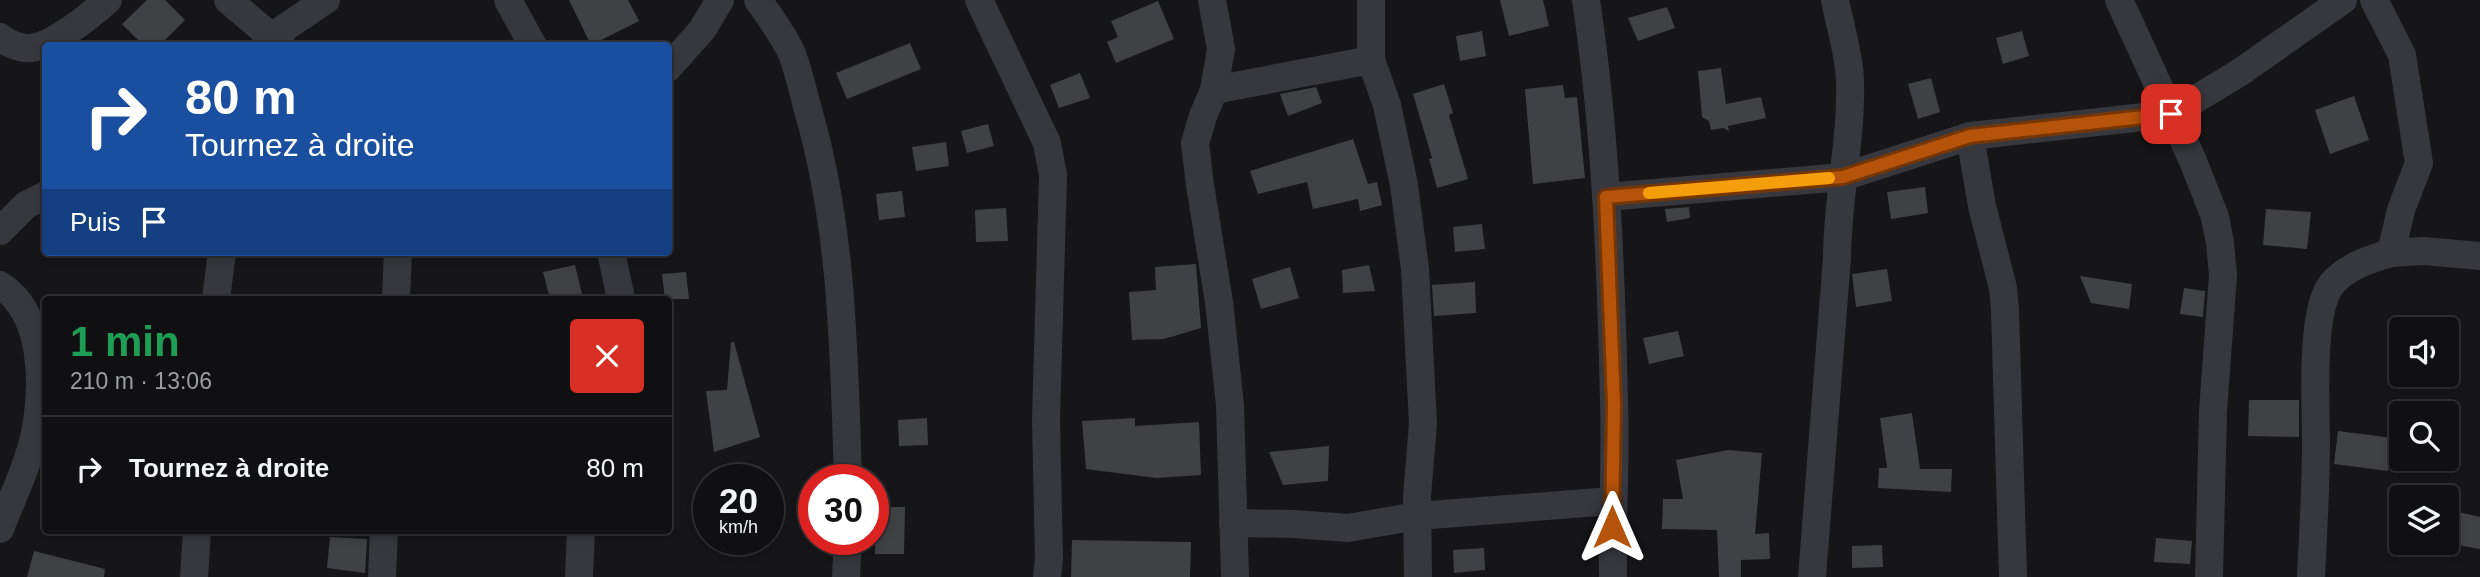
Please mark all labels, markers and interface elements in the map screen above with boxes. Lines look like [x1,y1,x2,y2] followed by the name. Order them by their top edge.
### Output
[70,70,161,161] icon: right
[185,70,297,124] text: 80 m
[2141,84,2201,144] pin
[2152,95,2190,133] icon: arrive
[185,127,414,163] text: Tournez à droite
[135,203,173,241] icon: arrive
[70,207,121,237] text: Puis
[2389,317,2459,555] map controls
[2389,317,2459,387] button: sound
[70,318,180,365] text: 1 min
[570,319,644,393] button: close
[70,368,212,394] text: 210 m · 13:06
[2389,401,2459,471] button: search
[70,450,108,488] icon: right
[129,453,329,483] text: Tournez à droite
[586,453,644,483] text: 80 m
[798,464,889,555] speed limit sign: 30
[719,481,758,520] text: 20
[2389,485,2459,555] button: layers
[1575,490,1649,564] position arrow
[719,517,758,537] text: km/h

